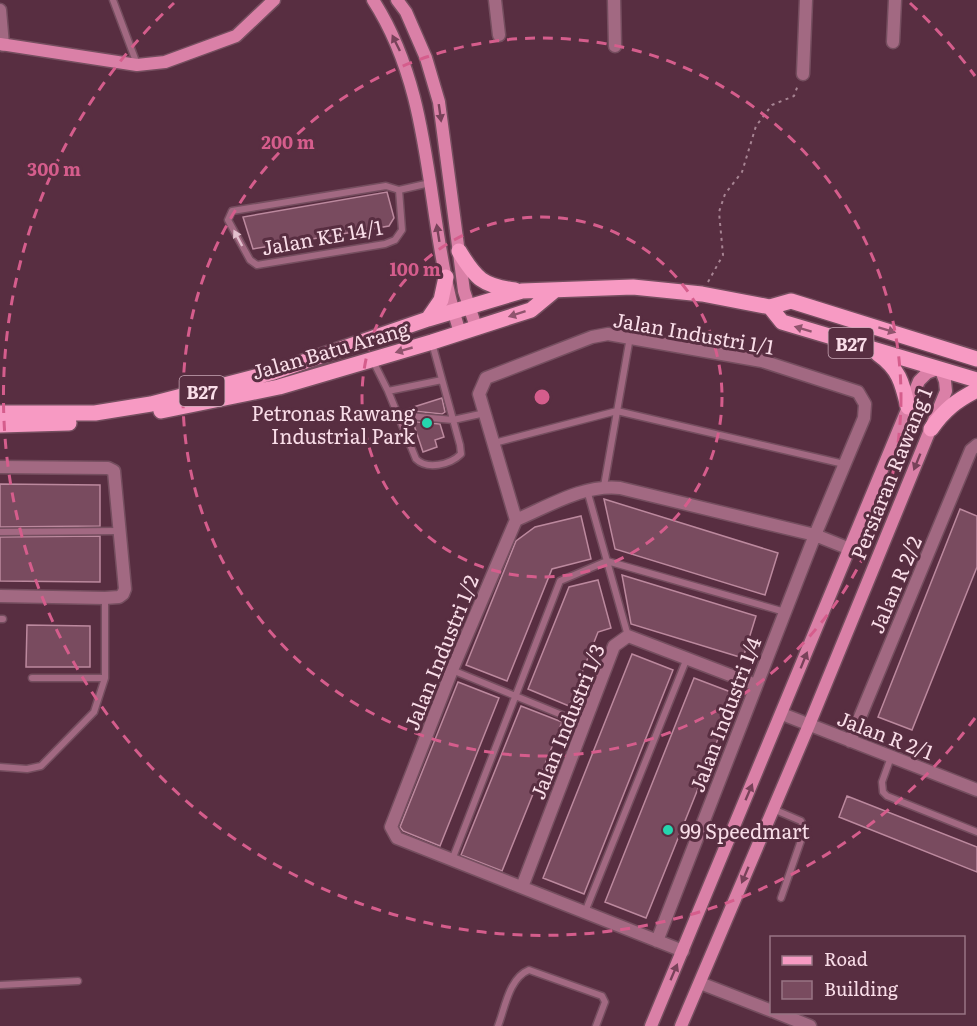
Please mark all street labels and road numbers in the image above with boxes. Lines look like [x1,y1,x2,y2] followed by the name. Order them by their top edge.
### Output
[259,211,385,261] street label: Jalan KE 14/1
[611,303,777,361] street label: Jalan Industri 1/1
[248,312,413,386] street label: Jalan Batu Arang
[828,328,874,358] road number: B27
[180,376,224,406] road number: B27
[842,382,938,564] street label: Persiaran Rawang 1
[860,531,928,637] street label: Jalan R 2/2
[395,570,485,734] street label: Jalan Industri 1/2
[681,632,767,796] street label: Jalan Industri 1/4
[521,639,611,803] street label: Jalan Industri 1/3
[833,702,939,766] street label: Jalan R 2/1

